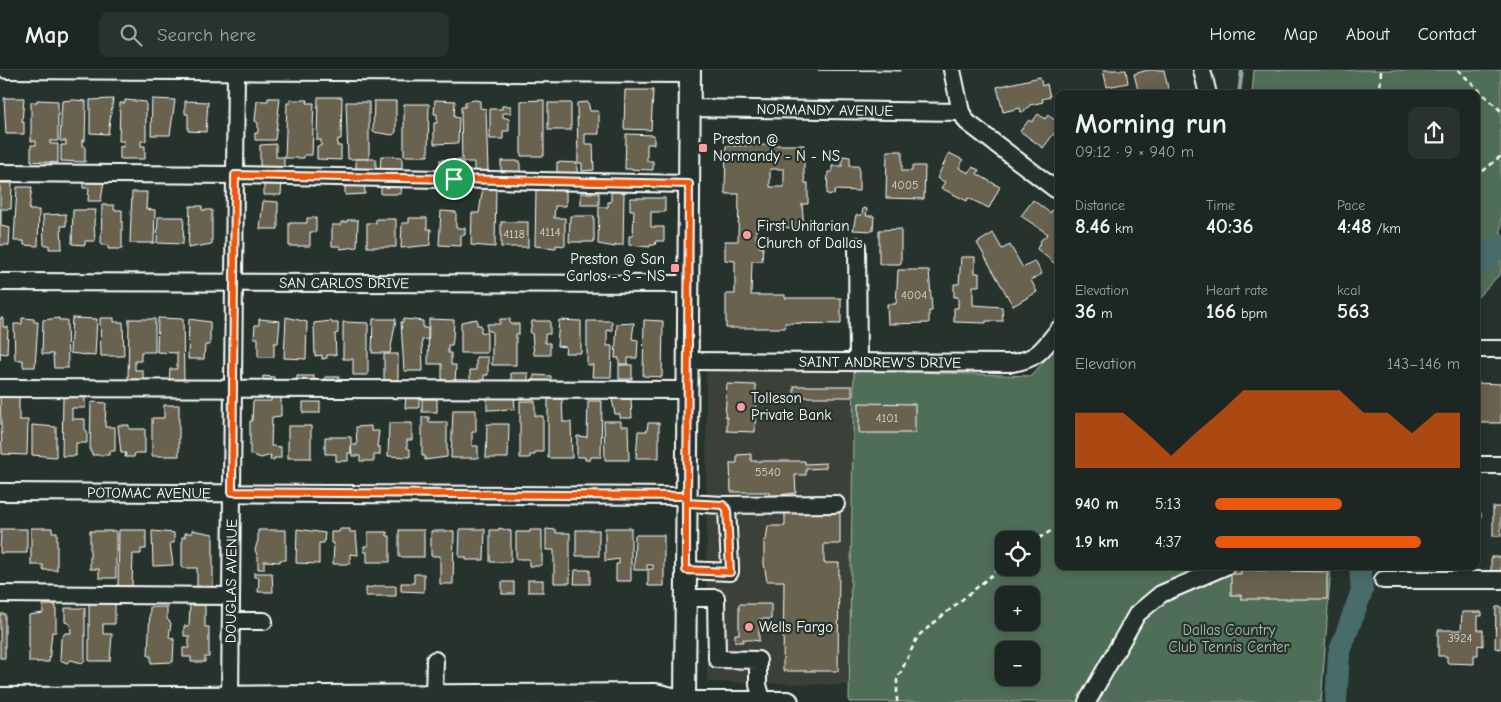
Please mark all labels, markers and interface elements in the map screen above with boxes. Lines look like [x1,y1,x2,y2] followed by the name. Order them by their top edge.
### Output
[99,12,449,57] search box
[25,21,69,49] text: Map
[117,21,145,49] icon: search
[157,24,256,46] text: Search here
[1209,24,1256,45] text: Home
[1284,24,1318,45] text: Map
[1346,24,1390,45] text: About
[1418,24,1476,45] text: Contact
[756,100,894,120] street label: NORMANDY AVENUE
[1408,107,1460,159] button: share
[1075,108,1227,140] text: Morning run
[713,130,840,165] place label: Preston @ Normandy - N - NS
[697,142,709,154] marker: Preston @ Normandy - N - NS
[1075,143,1194,161] text: 09:12 · 9 × 940 m
[433,158,475,200] pin
[440,165,468,193] icon: arrive
[892,178,918,192] house number: 4005
[1075,197,1125,214] text: Distance
[1206,197,1235,214] text: Time
[1337,197,1365,214] text: Pace
[1075,214,1110,238] text: 8.46
[1206,214,1254,238] text: 40:36
[1337,214,1372,238] text: 4:48
[757,217,863,252] place label: First Unitarian Church of Dallas
[1110,220,1133,237] text: km
[1372,220,1401,237] text: /km
[539,225,561,239] house number: 4114
[503,227,525,241] house number: 4118
[741,229,753,241] marker: First Unitarian Church of Dallas
[566,250,665,285] place label: Preston @ San Carlos - S - NS
[669,262,681,274] marker: Preston @ San Carlos - S - NS
[279,274,409,292] street label: SAN CARLOS DRIVE
[1075,282,1129,299] text: Elevation
[1206,282,1268,299] text: Heart rate
[1337,282,1361,299] text: kcal
[901,288,927,302] house number: 4004
[1075,299,1096,323] text: 36
[1206,299,1236,323] text: 166
[1337,299,1370,323] text: 563
[1096,305,1113,322] text: m
[1236,305,1267,322] text: bpm
[799,353,961,372] street label: SAINT ANDREW'S DRIVE
[1075,355,1136,373] text: Elevation
[1387,355,1460,373] text: 143–146 m
[751,389,832,424] place label: Tolleson Private Bank
[735,401,747,413] marker: Tolleson Private Bank
[876,411,899,425] house number: 4101
[755,465,781,479] house number: 5540
[87,484,211,502] street label: POTOMAC AVENUE
[1075,495,1118,513] text: 940 m
[1155,495,1181,513] text: 5:13
[222,519,241,643] street label: DOUGLAS AVENUE
[995,531,1040,686] map controls
[995,531,1040,576] button: locate
[1075,533,1119,551] text: 1.9 km
[1155,533,1181,551] text: 4:37
[995,586,1040,631] button: +
[759,618,833,636] place label: Wells Fargo
[743,621,755,633] marker: Wells Fargo
[1169,621,1290,656] park label: Dallas Country Club Tennis Center
[1448,631,1472,645] house number: 3924
[995,641,1040,686] button: −

